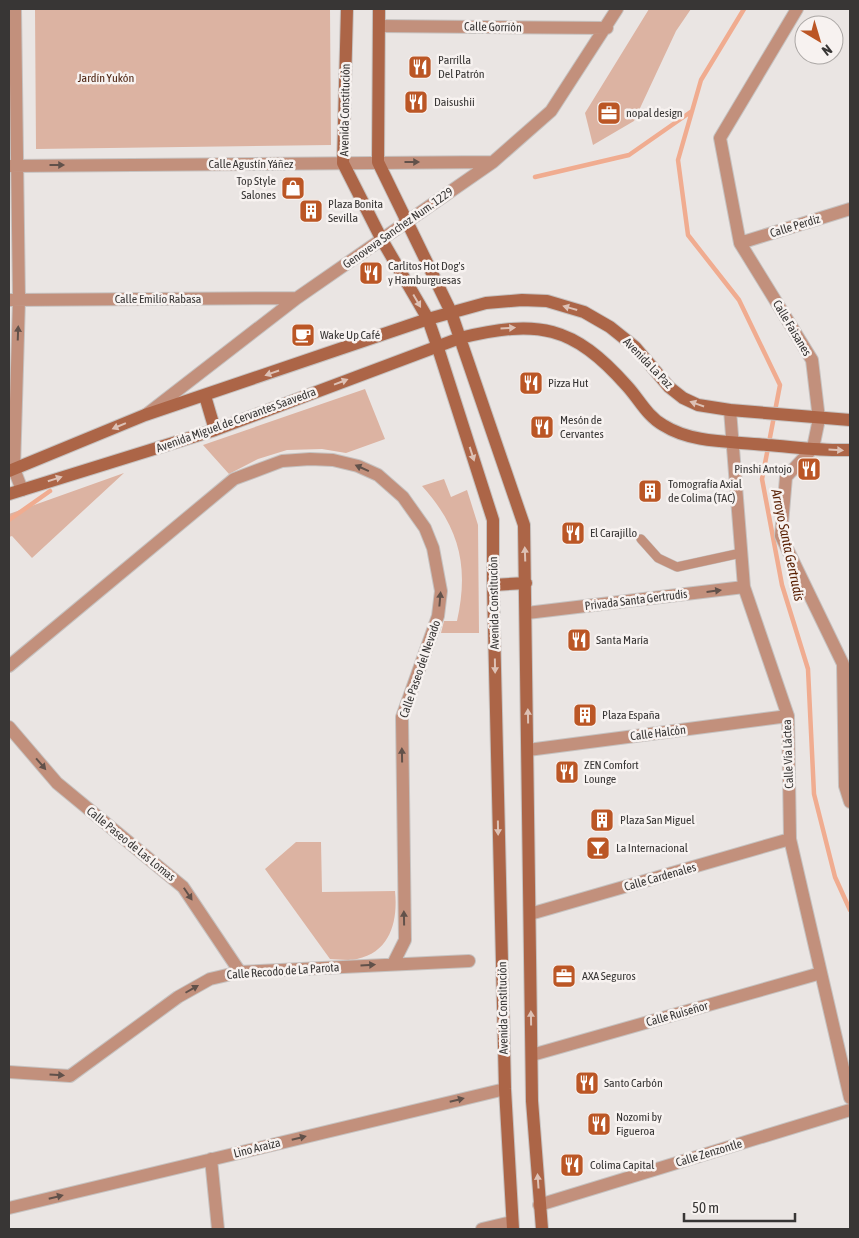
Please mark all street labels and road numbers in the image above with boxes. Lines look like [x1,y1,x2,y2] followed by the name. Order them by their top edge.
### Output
[464,19,522,35] street label: Calle Gorrión
[337,63,353,157] street label: Avenida Constitución
[209,157,294,171] street label: Calle Agustín Yáñez
[340,184,456,271] street label: Genoveva Sanchez Num. 1229
[768,212,822,240] street label: Calle Perdiz
[115,292,201,306] street label: Calle Emilio Rabasa
[770,298,814,358] street label: Calle Faisanes
[620,335,676,392] street label: Avenida La Paz
[154,385,318,455] street label: Avenida Miguel de Cervantes Saavedra
[486,556,502,650] street label: Avenida Constitución
[584,587,688,613] street label: Privada Santa Gertrudis
[397,618,443,720] street label: Calle Paseo del Nevado
[780,719,796,789] street label: Calle Vía Láctea
[629,723,687,743] street label: Calle Halcón
[84,804,178,884] street label: Calle Paseo de Las Lomas
[622,860,698,894] street label: Calle Cardenales
[226,960,340,982] street label: Calle Recodo de La Parota
[495,961,511,1055] street label: Avenida Constitución
[645,998,710,1029] street label: Calle Ruiseñor
[232,1135,282,1161] street label: Lino Araiza
[674,1136,744,1170] street label: Calle Zenzontle

